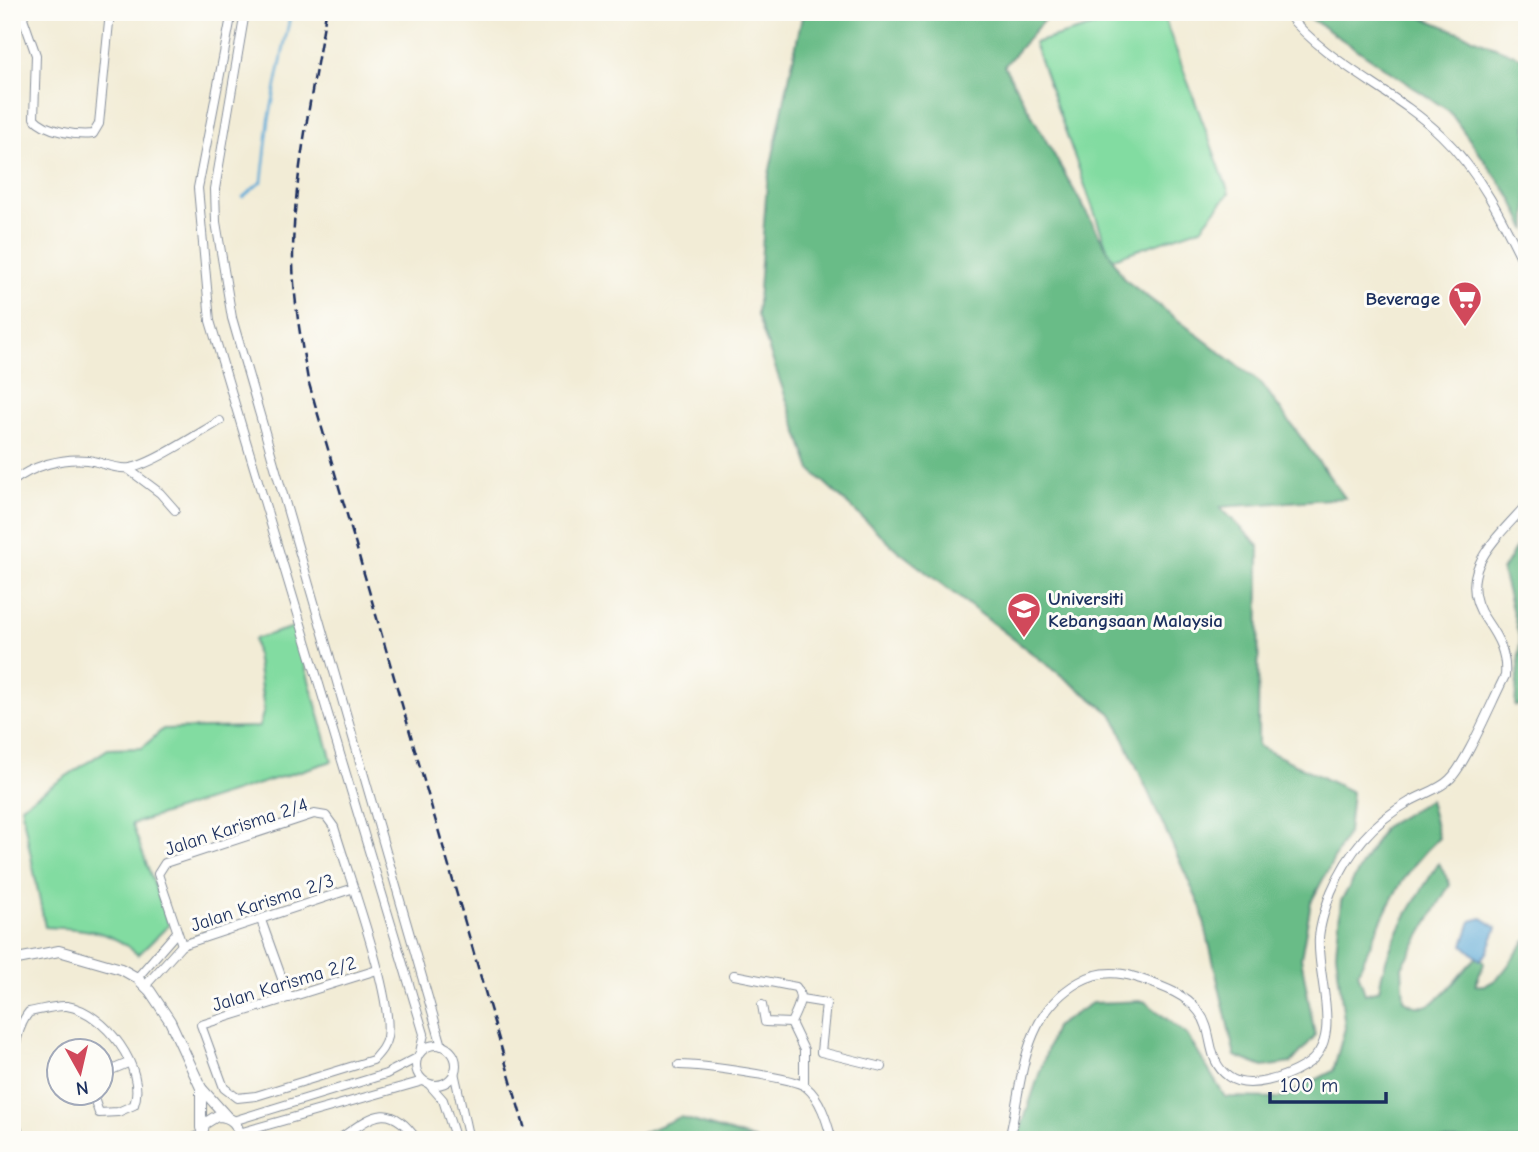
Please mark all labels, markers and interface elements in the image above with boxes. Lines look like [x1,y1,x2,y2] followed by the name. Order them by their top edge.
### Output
[1446,279,1484,328] supermarket icon: Beverage
[1366,288,1440,310] place label: Beverage
[1048,588,1223,632] place label: Universiti Kebangsaan Malaysia
[1005,590,1043,639] school or university icon: Universiti Kebangsaan Malaysia
[162,793,310,860] street label: Jalan Karisma 2/4
[188,869,337,936] street label: Jalan Karisma 2/3
[210,952,359,1016] street label: Jalan Karisma 2/2
[46,1036,116,1106] north arrow
[1270,1061,1385,1105] scale bar
[1280,1073,1338,1097] text: 100 m
[75,1076,90,1100] text: N

